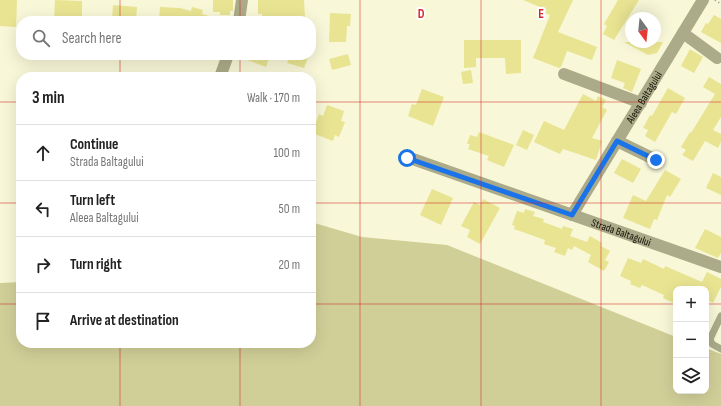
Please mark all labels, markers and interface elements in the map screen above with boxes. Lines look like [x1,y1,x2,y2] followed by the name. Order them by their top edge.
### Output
[418,6,425,22] text: D
[538,6,544,22] text: E
[625,12,661,48] north arrow
[16,16,316,60] search box
[30,27,52,49] icon: search
[62,29,122,48] text: Search here
[623,69,665,126] street label: Aleea Baltagului
[32,88,65,108] text: 3 min
[247,90,300,106] text: Walk · 170 m
[70,135,119,154] text: Continue
[32,142,54,164] icon: ahead
[273,145,300,161] text: 100 m
[398,149,416,167] route start
[647,151,665,169] route end
[70,154,144,170] text: Strada Baltagului
[70,191,115,210] text: Turn left
[32,198,54,220] icon: left
[279,201,300,217] text: 50 m
[70,210,139,226] text: Aleea Baltagului
[590,216,653,249] street label: Strada Baltagului
[32,254,54,276] icon: right
[70,255,122,274] text: Turn right
[278,257,300,273] text: 20 m
[673,286,709,394] map controls
[673,286,709,322] button: +
[32,310,54,332] icon: arrive
[70,311,179,330] text: Arrive at destination
[673,322,709,358] button: −
[673,358,709,394] button: layers

